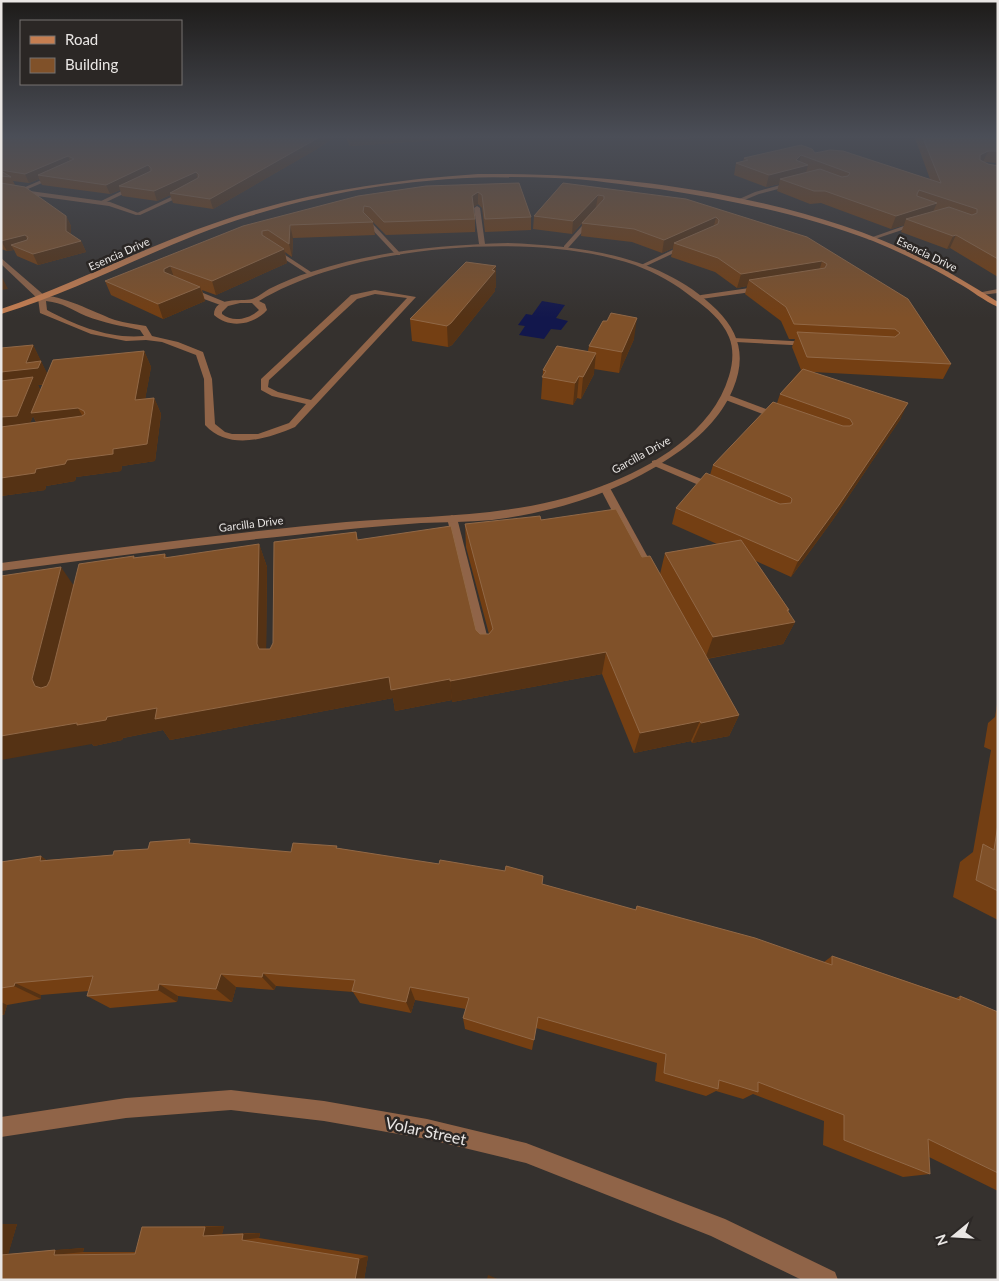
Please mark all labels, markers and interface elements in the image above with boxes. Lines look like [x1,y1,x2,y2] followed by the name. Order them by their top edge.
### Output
[20,20,182,85] legend
[65,30,98,48] text: Road
[65,55,118,73] text: Building
[895,233,960,274] street label: Esencia Drive
[86,234,151,273] street label: Esencia Drive
[609,433,672,476] street label: Garcilla Drive
[218,513,284,534] street label: Garcilla Drive
[384,1113,469,1148] street label: Volar Street
[929,1211,979,1261] north arrow
[931,1232,951,1248] text: N

